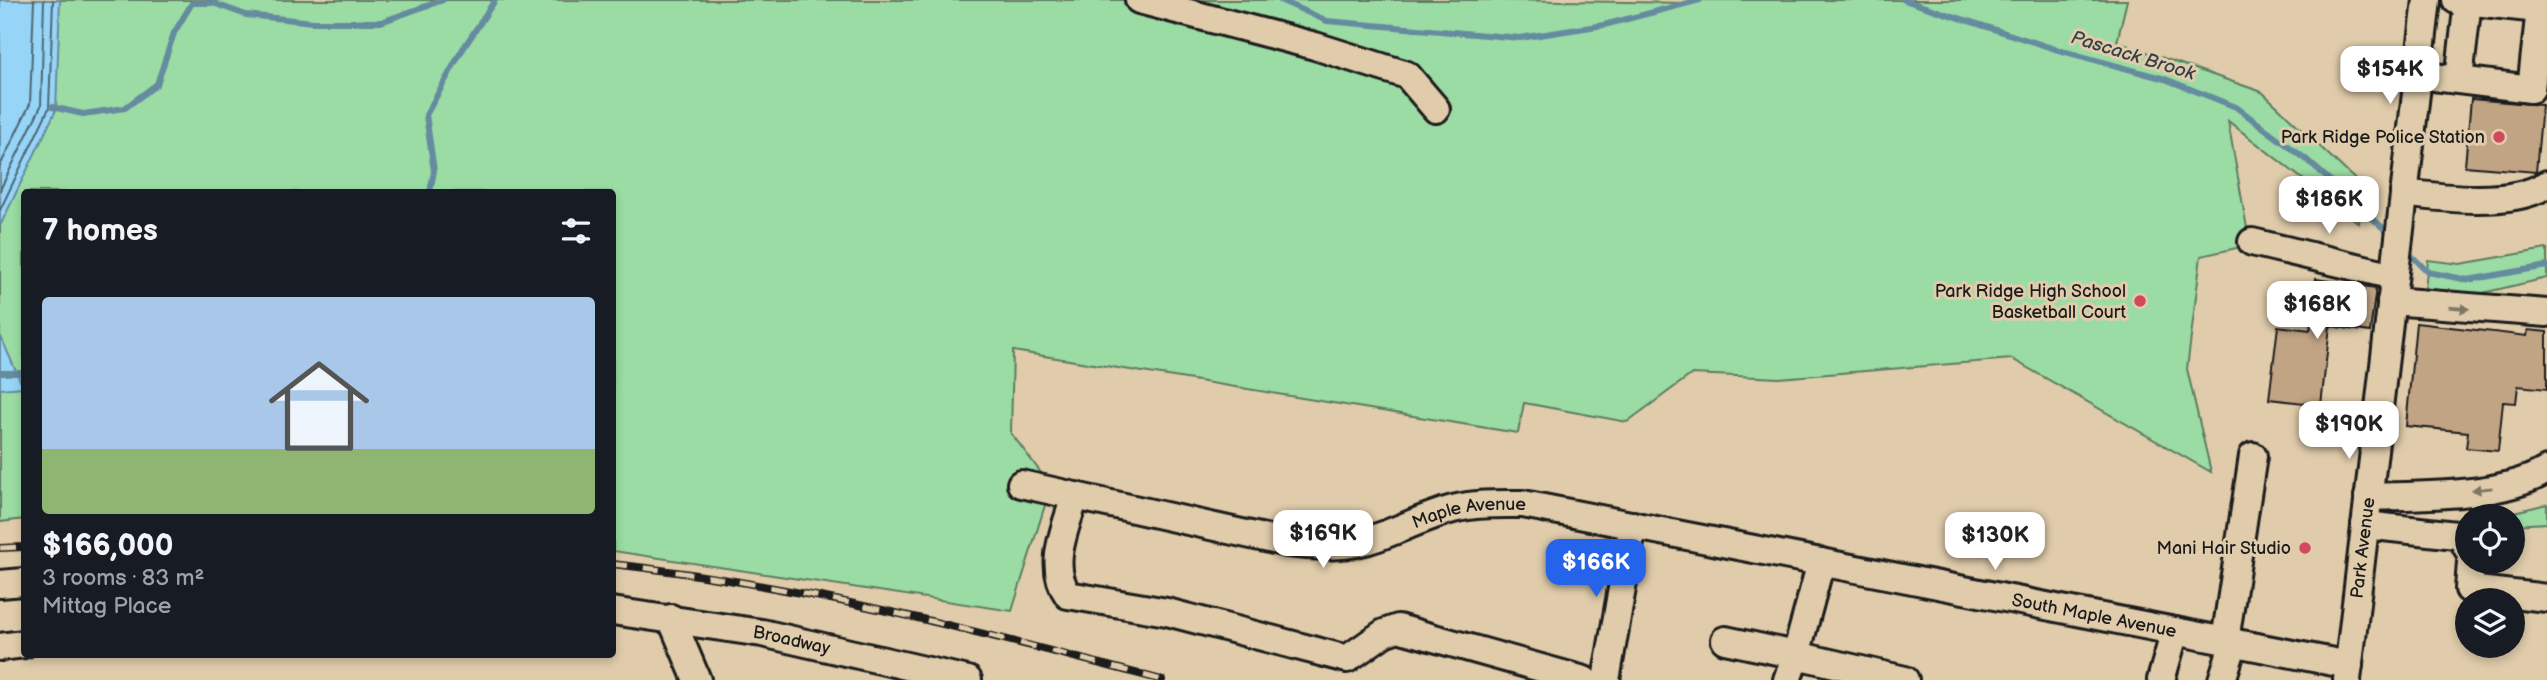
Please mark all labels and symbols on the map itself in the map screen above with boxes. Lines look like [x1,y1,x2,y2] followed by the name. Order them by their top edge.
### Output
[2068,26,2198,86] water label: Pascack Brook
[2341,46,2439,106] pin: $154K
[2281,127,2485,148] place label: Park Ridge Police Station
[2491,129,2507,145] marker: Park Ridge Police Station
[2280,176,2378,236] pin: $186K
[1935,281,2126,323] place label: Park Ridge High School Basketball Court
[2268,282,2366,341] pin: $168K
[2132,293,2148,309] marker: Park Ridge High School Basketball Court
[2449,302,2471,313] one-way arrow
[2300,402,2398,461] pin: $190K
[2471,483,2493,494] one-way arrow
[1409,493,1526,533] street label: Maple Avenue
[2346,496,2379,600] street label: Park Avenue
[1274,510,1372,570] pin: $169K
[1946,512,2044,572] pin: $130K
[2156,538,2291,559] place label: Mani Hair Studio
[1547,540,1645,599] pin: $166K
[2297,540,2313,556] marker: Mani Hair Studio
[2010,589,2179,642] street label: South Maple Avenue
[752,621,833,659] street label: Broadway

